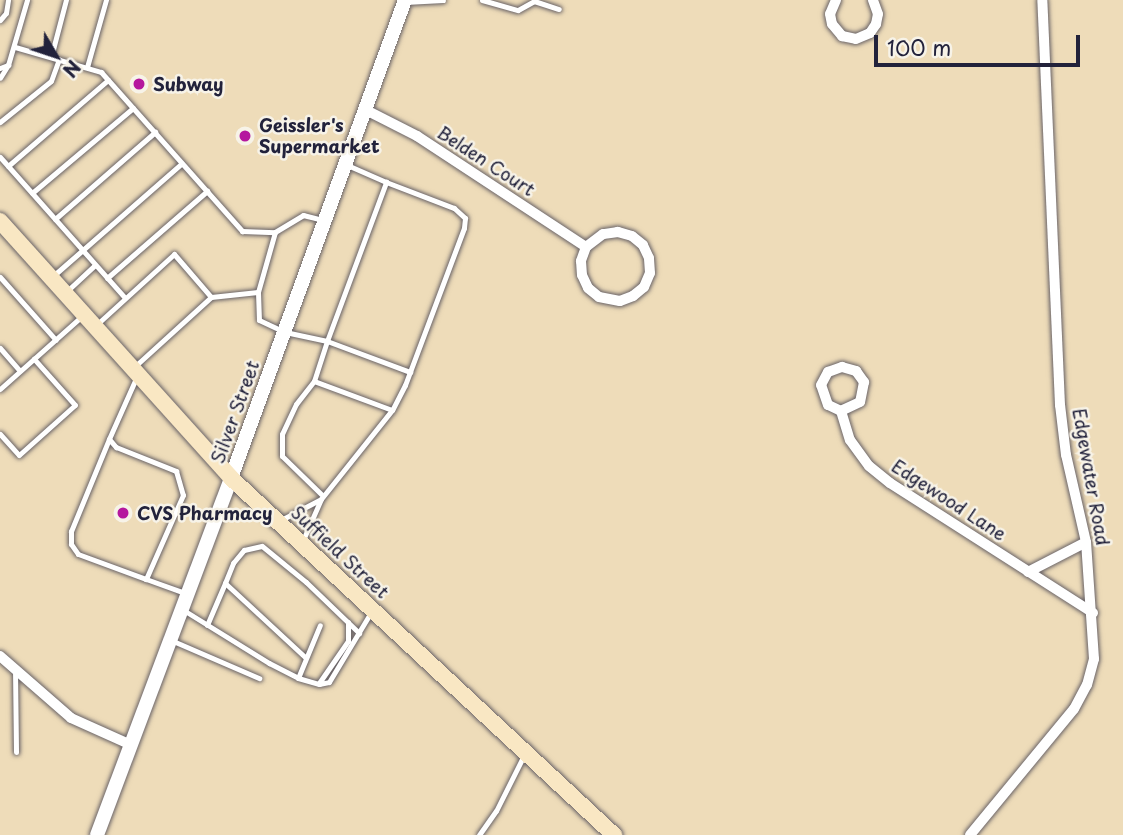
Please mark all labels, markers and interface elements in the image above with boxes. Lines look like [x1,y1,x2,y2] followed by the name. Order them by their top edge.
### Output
[21,21,91,91] north arrow
[878,21,1084,65] scale bar
[887,31,951,63] text: 100 m
[57,55,88,84] text: N
[153,73,223,95] place label: Subway
[131,76,147,92] marker: Subway
[259,115,380,158] place label: Geissler's Supermarket
[433,121,539,201] street label: Belden Court
[237,128,253,144] marker: Geissler's Supermarket
[206,358,264,466] street label: Silver Street
[1068,406,1114,548] street label: Edgewater Road
[887,455,1011,545] street label: Edgewood Lane
[137,502,274,524] place label: CVS Pharmacy
[287,502,393,602] street label: Suffield Street
[115,505,131,521] marker: CVS Pharmacy

